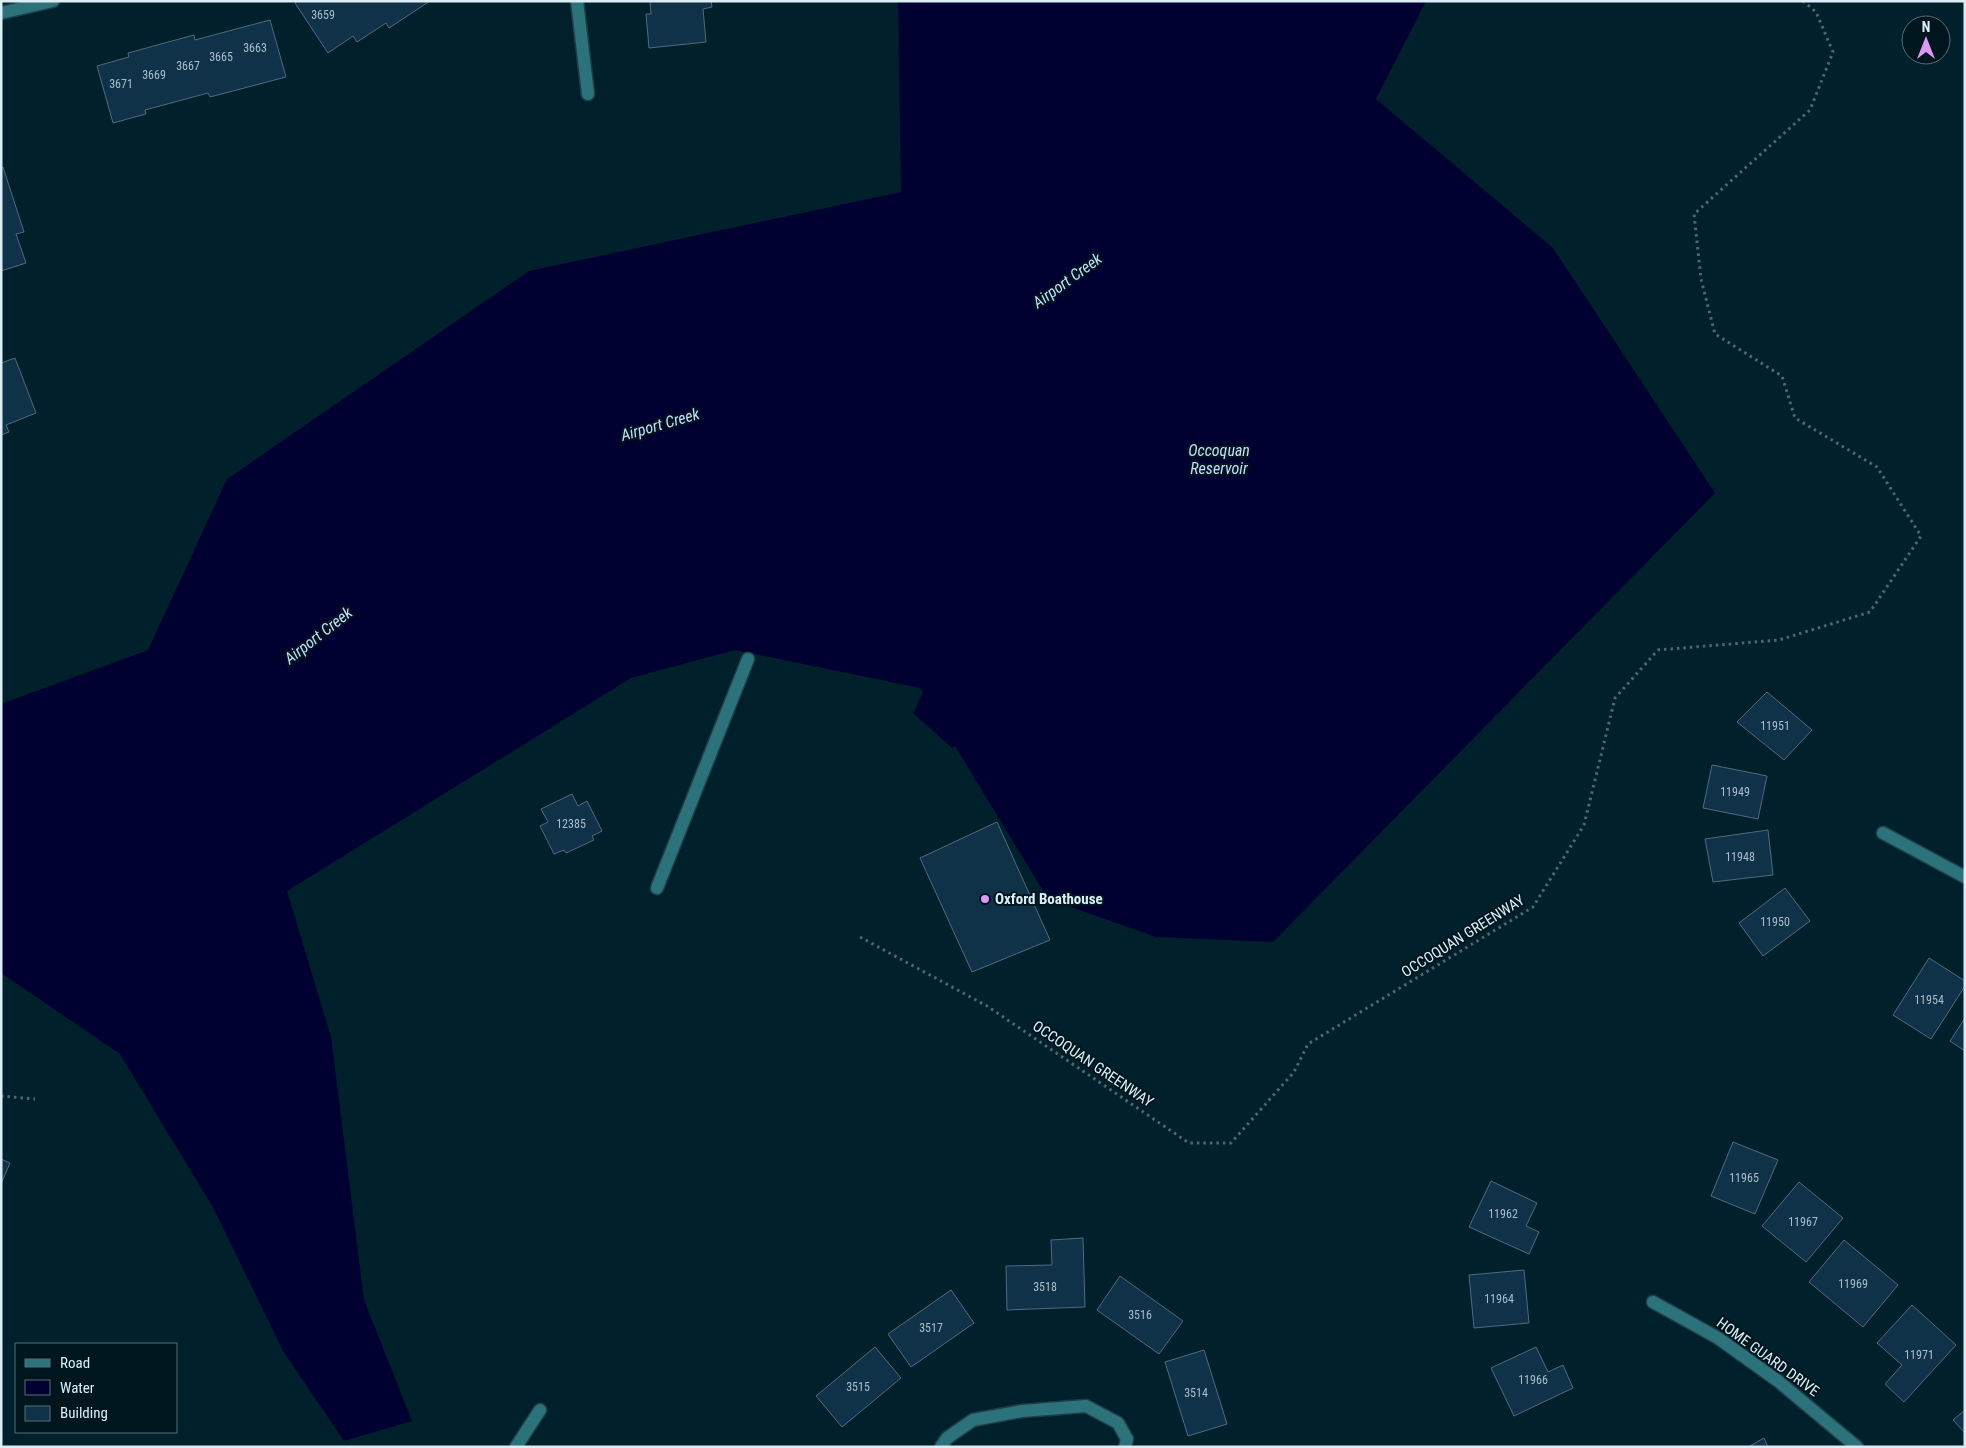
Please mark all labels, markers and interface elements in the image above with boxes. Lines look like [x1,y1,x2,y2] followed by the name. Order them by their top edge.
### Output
[311,8,335,22] house number: 3659
[1901,15,1951,65] north arrow
[1922,19,1930,35] text: N
[243,41,267,55] house number: 3663
[209,50,233,64] house number: 3665
[176,59,200,73] house number: 3667
[142,68,166,82] house number: 3669
[109,77,133,91] house number: 3671
[1028,248,1106,312] water label: Airport Creek
[618,404,703,445] water label: Airport Creek
[1188,441,1250,478] water label: Occoquan Reservoir
[280,602,357,668] water label: Airport Creek
[1760,719,1790,733] house number: 11951
[1720,785,1750,799] house number: 11949
[556,817,586,831] house number: 12385
[1725,850,1755,864] house number: 11948
[995,890,1103,908] place label: Oxford Boathouse
[1398,891,1528,981] street label: OCCOQUAN GREENWAY
[979,893,991,905] marker: Oxford Boathouse
[1760,915,1790,929] house number: 11950
[1914,993,1944,1007] house number: 11954
[1029,1017,1157,1111] street label: OCCOQUAN GREENWAY
[1729,1171,1759,1185] house number: 11965
[1488,1207,1518,1221] house number: 11962
[1788,1215,1818,1229] house number: 11967
[1838,1277,1868,1291] house number: 11969
[1033,1280,1057,1294] house number: 3518
[1484,1292,1514,1306] house number: 11964
[1128,1308,1152,1322] house number: 3516
[1713,1314,1823,1400] street label: HOME GUARD DRIVE
[919,1321,943,1335] house number: 3517
[15,1343,178,1433] legend
[1904,1348,1934,1362] house number: 11971
[60,1354,90,1372] text: Road
[1518,1373,1548,1387] house number: 11966
[60,1379,95,1397] text: Water
[846,1380,870,1394] house number: 3515
[1184,1386,1208,1400] house number: 3514
[60,1404,108,1422] text: Building

